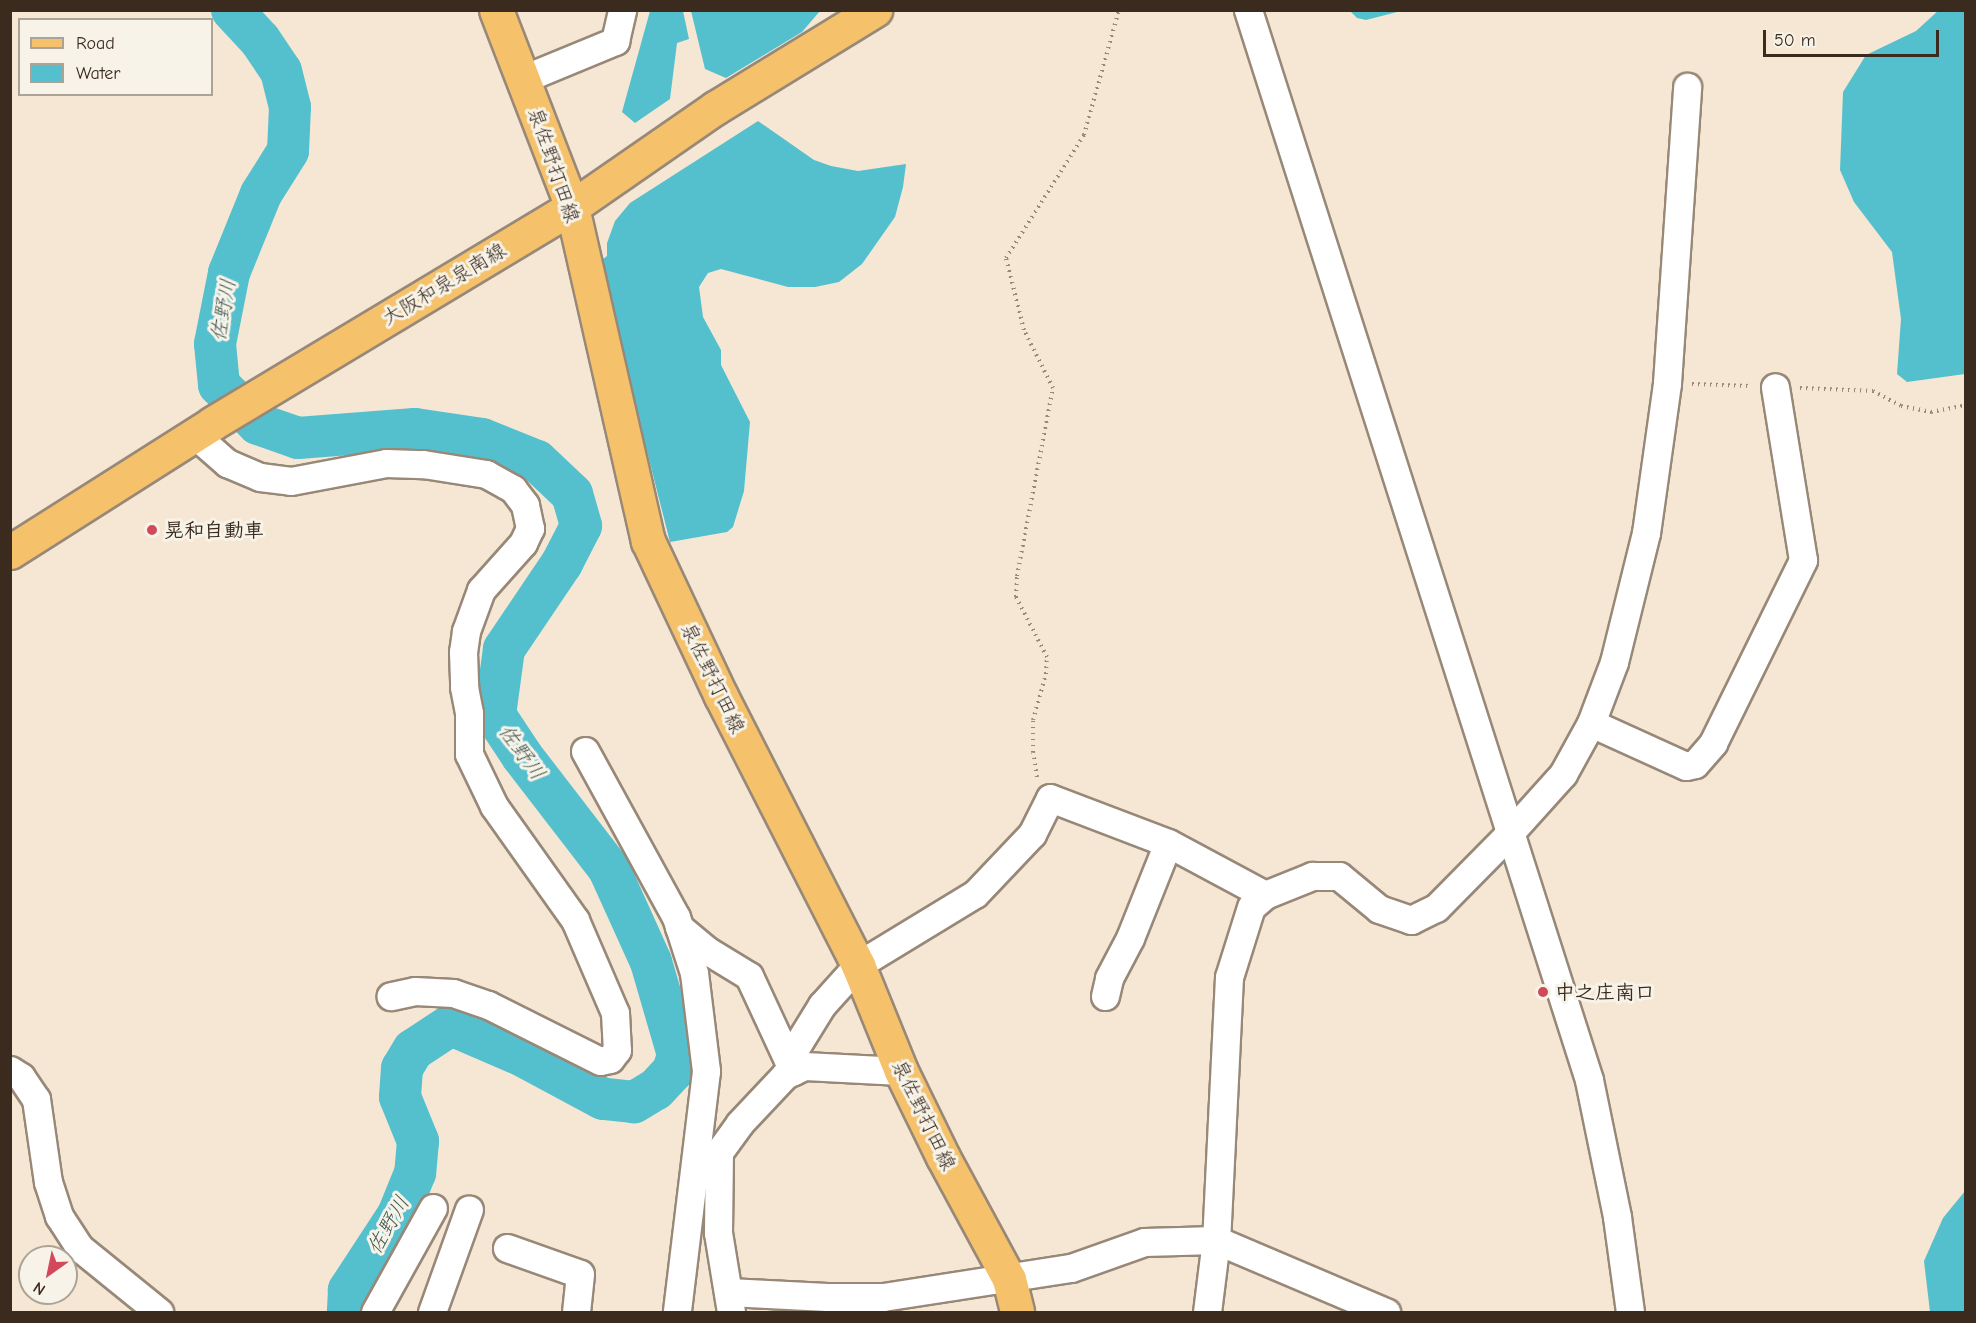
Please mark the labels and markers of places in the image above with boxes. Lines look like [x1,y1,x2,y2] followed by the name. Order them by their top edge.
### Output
[164,518,264,542] place label: 晃和自動車
[145,523,159,537] marker: 晃和自動車
[1555,980,1655,1004] place label: 中之庄南口
[1536,985,1550,999] marker: 中之庄南口

